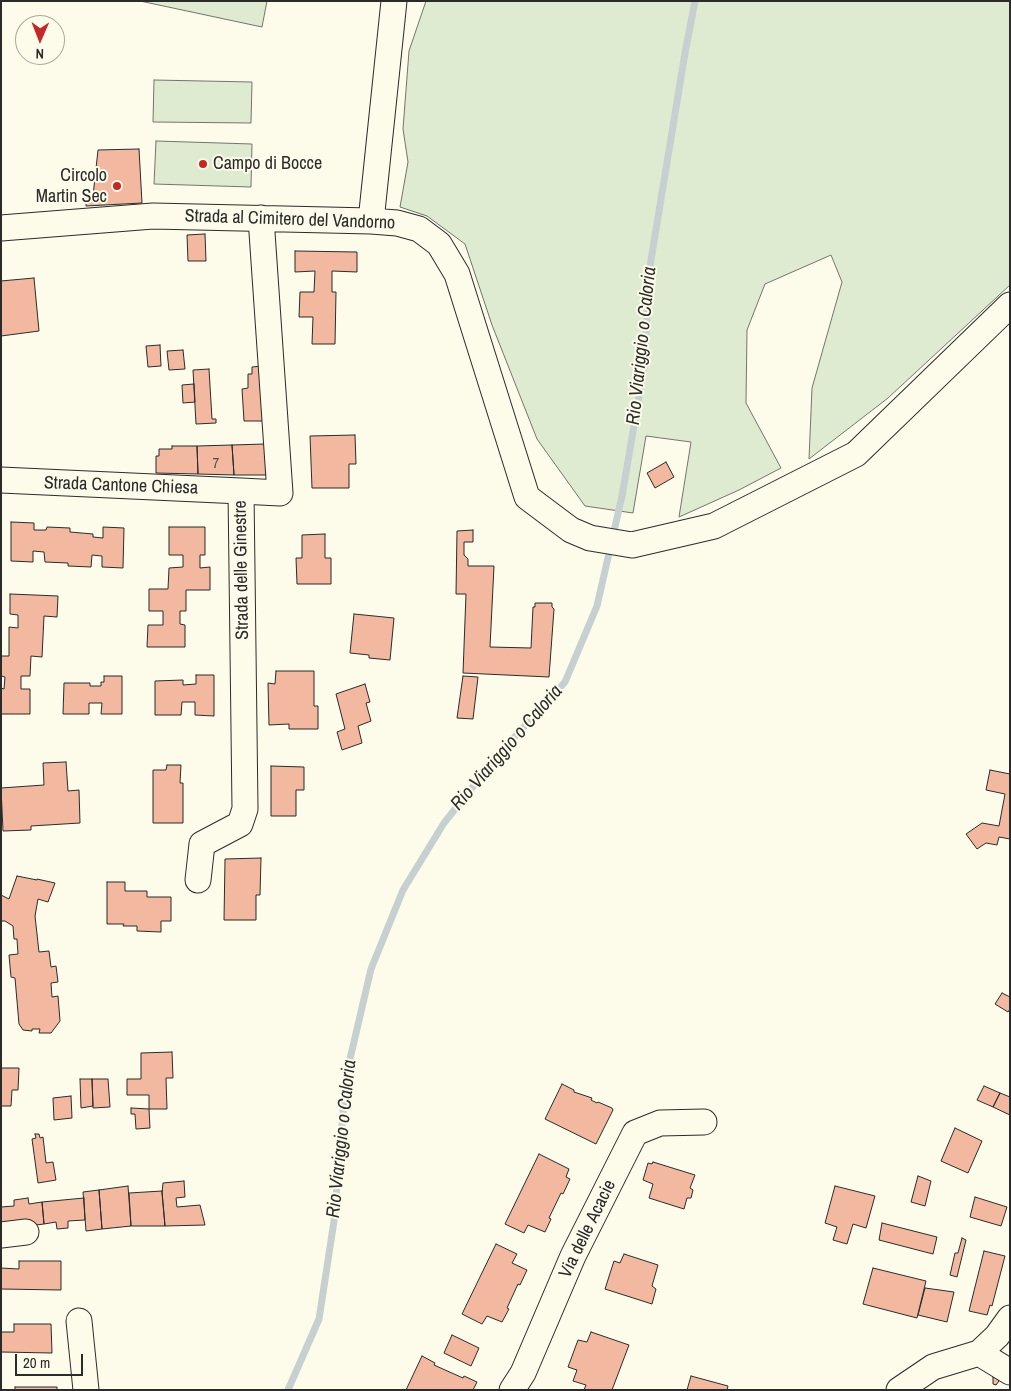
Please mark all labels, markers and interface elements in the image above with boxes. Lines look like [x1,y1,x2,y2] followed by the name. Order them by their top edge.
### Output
[15,15,65,65] north arrow
[35,45,44,63] text: N
[213,153,322,175] place label: Campo di Bocce
[197,158,209,170] marker: Campo di Bocce
[36,165,107,208] place label: Circolo Martin Sec
[111,180,123,192] marker: Circolo Martin Sec
[184,206,396,234] street label: Strada al Cimitero del Vandorno
[622,266,662,426] water label: Rio Viariggio o Caloria
[213,455,219,473] house number: 7
[44,473,198,499] street label: Strada Cantone Chiesa
[230,500,254,640] street label: Strada delle Ginestre
[446,681,568,815] water label: Rio Viariggio o Caloria
[322,1059,362,1219] water label: Rio Viariggio o Caloria
[555,1176,621,1282] street label: Via delle Acacie
[18,1344,85,1376] scale bar
[23,1352,50,1373] text: 20 m

